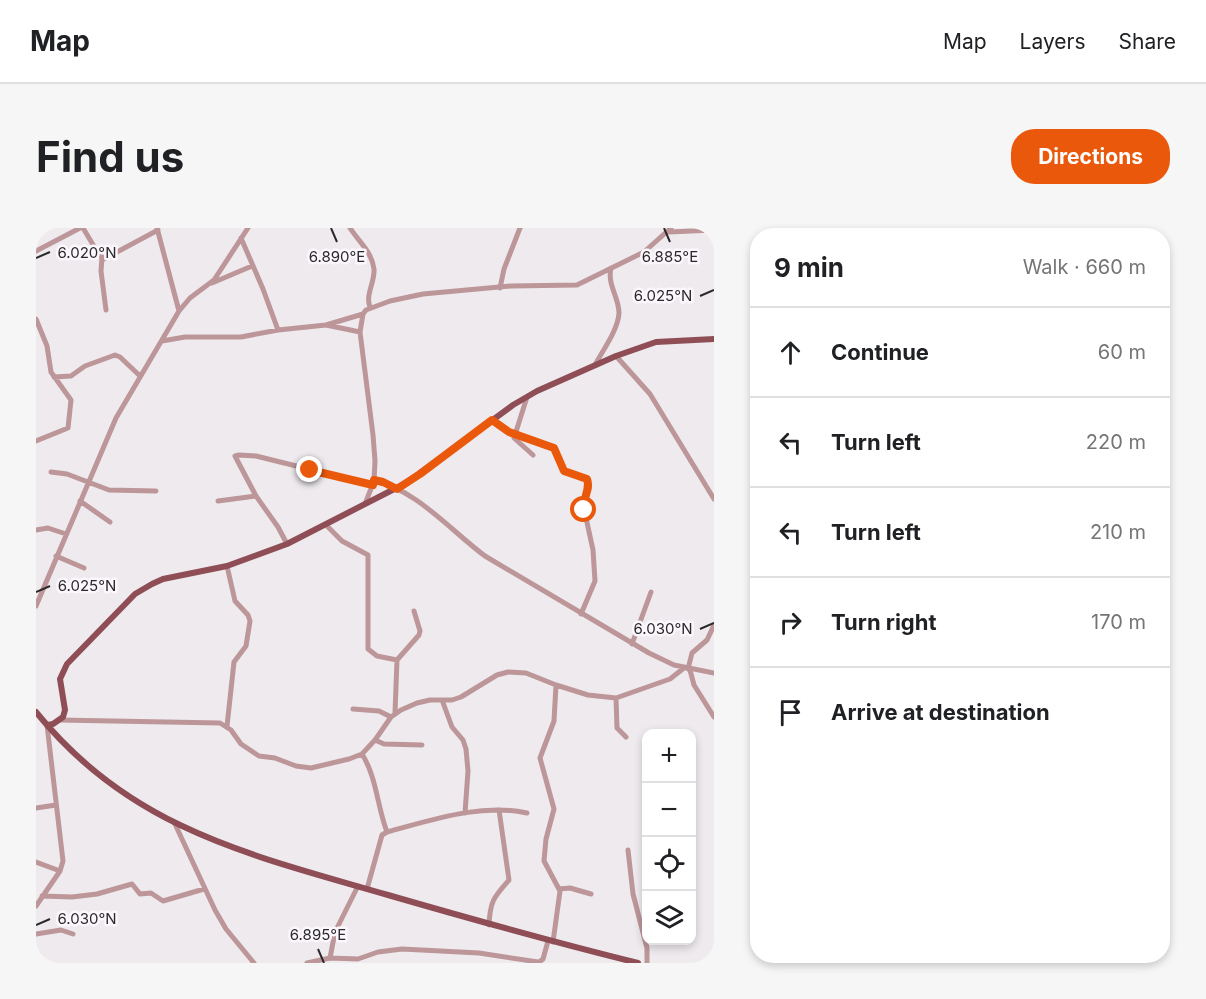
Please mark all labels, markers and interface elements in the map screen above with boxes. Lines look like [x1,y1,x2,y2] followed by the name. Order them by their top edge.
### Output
[30,24,90,58] text: Map
[943,29,987,54] text: Map
[1020,29,1086,54] text: Layers
[1119,29,1176,54] text: Share
[1011,129,1170,184] button: Directions
[36,131,184,182] text: Find us
[58,243,116,262] text: 6.020°N
[309,247,365,266] text: 6.890°E
[642,247,698,266] text: 6.885°E
[774,252,844,283] text: 9 min
[1023,255,1146,279] text: Walk · 660 m
[634,286,692,305] text: 6.025°N
[774,336,807,369] icon: ahead
[831,339,929,365] text: Continue
[1098,340,1146,364] text: 60 m
[774,426,807,459] icon: left
[831,429,921,455] text: Turn left
[1086,430,1146,454] text: 220 m
[296,456,322,482] route end
[570,496,596,522] route start
[774,516,807,549] icon: left
[831,519,921,545] text: Turn left
[1090,520,1146,544] text: 210 m
[58,576,116,595] text: 6.025°N
[774,606,807,639] icon: right
[831,609,937,635] text: Turn right
[1091,610,1146,634] text: 170 m
[633,619,693,638] text: 6.030°N
[774,696,807,729] icon: arrive
[831,699,1050,725] text: Arrive at destination
[642,729,696,945] map controls
[642,729,696,783] button: +
[642,783,696,837] button: −
[642,837,696,891] button: locate
[642,891,696,945] button: layers
[57,909,117,928] text: 6.030°N
[290,925,346,944] text: 6.895°E

